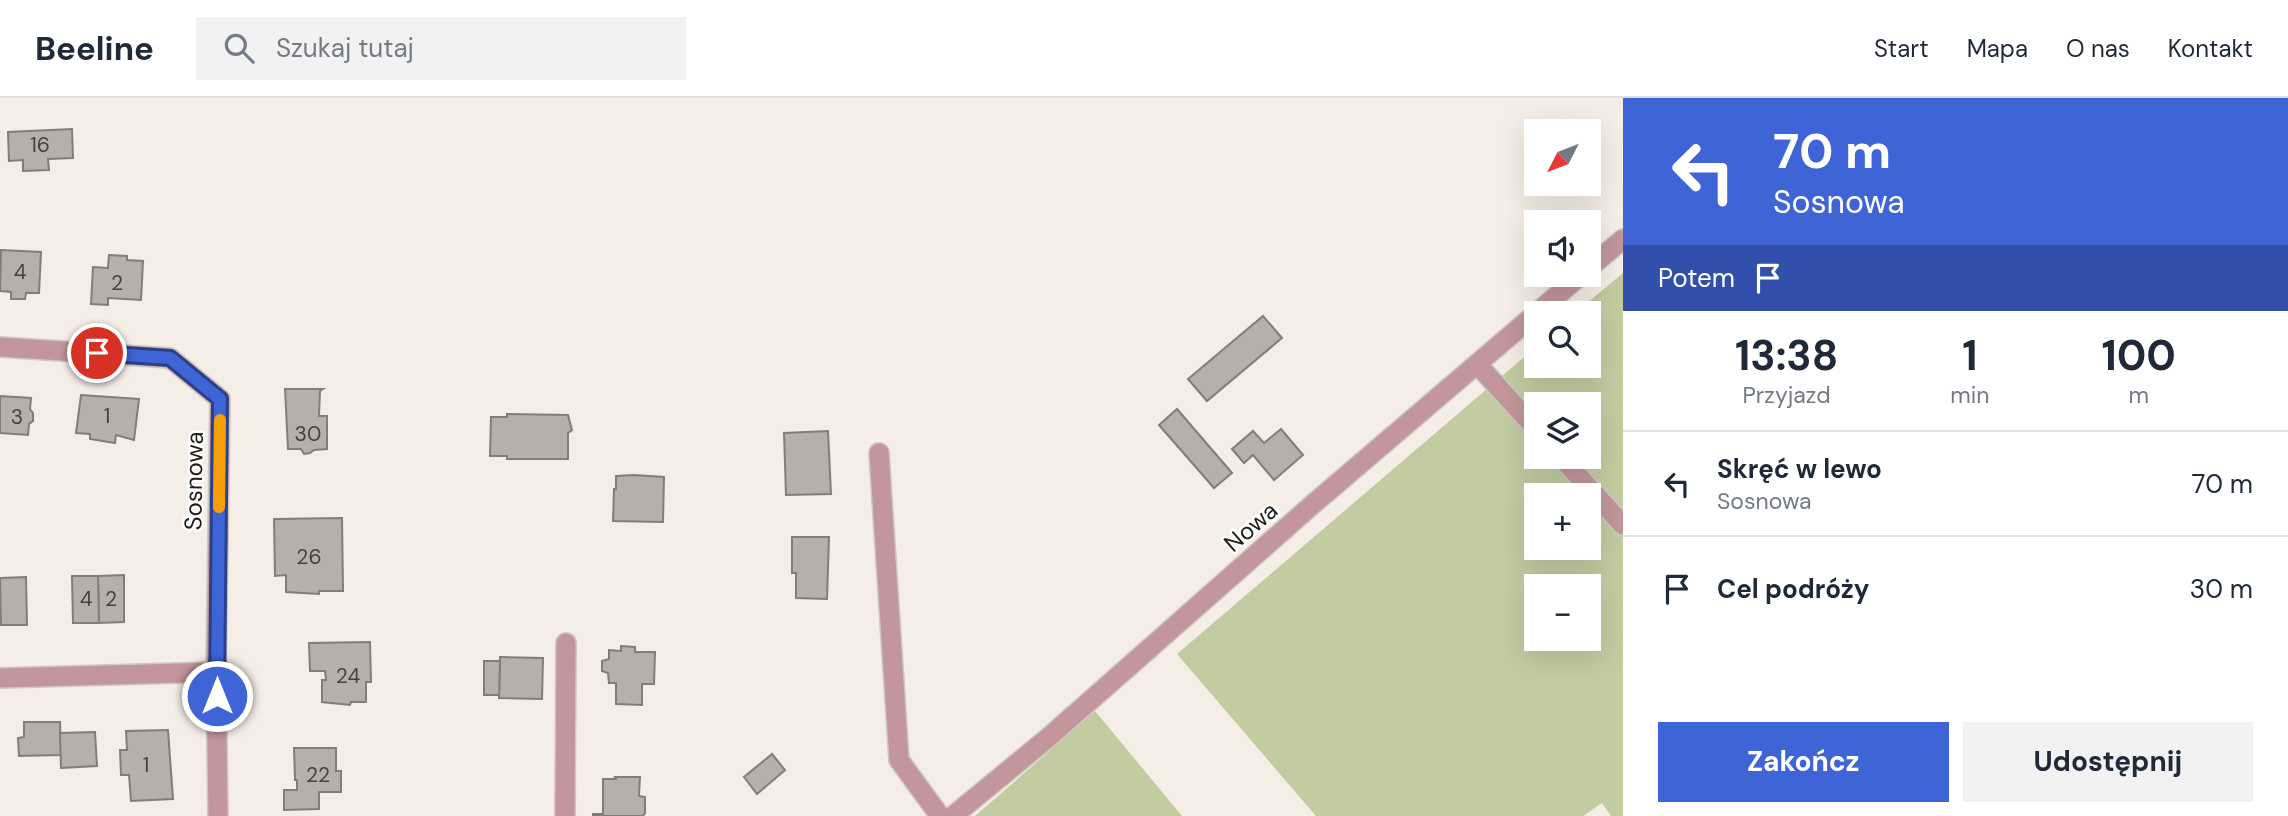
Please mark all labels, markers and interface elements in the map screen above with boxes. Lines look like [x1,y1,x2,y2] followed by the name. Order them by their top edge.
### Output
[196,17,686,80] search box
[35,27,154,70] text: Beeline
[220,29,258,67] icon: search
[276,31,414,65] text: Szukaj tutaj
[1874,33,1929,64] text: Start
[1967,33,2028,64] text: Mapa
[2066,33,2130,64] text: O nas
[2168,33,2253,64] text: Kontakt
[1524,119,1601,196] north arrow
[1524,119,1601,651] map controls
[1773,119,1891,183] text: 70 m
[1658,126,1749,217] icon: left
[30,131,50,159] house number: 16
[1773,181,1905,223] text: Sosnowa
[1524,210,1601,287] button: sound
[14,258,27,286] house number: 4
[1749,259,1787,297] icon: arrive
[1658,261,1735,295] text: Potem
[111,269,123,297] house number: 2
[1524,301,1601,378] button: search
[67,323,127,383] pin
[1735,328,1838,383] text: 13:38
[1962,328,1978,383] text: 1
[2102,328,2176,383] text: 100
[78,334,116,372] icon: arrive
[1743,380,1831,410] text: Przyjazd
[1950,380,1989,410] text: min
[2128,380,2149,410] text: m
[1524,392,1601,469] button: layers
[104,402,110,430] house number: 1
[11,403,23,431] house number: 3
[295,420,321,448] house number: 30
[177,431,210,531] street label: Sosnowa
[1717,452,1882,486] text: Skręć w lewo
[1658,465,1696,503] icon: left
[2192,467,2253,501] text: 70 m
[1524,483,1601,560] button: +
[1717,486,1812,516] text: Sosnowa
[1217,495,1284,558] street label: Nowa
[296,543,322,571] house number: 26
[1658,570,1696,608] icon: arrive
[1717,572,1870,606] text: Cel podróży
[2190,572,2253,606] text: 30 m
[1524,574,1601,651] button: −
[80,585,93,613] house number: 4
[105,585,117,613] house number: 2
[180,659,254,733] position arrow
[336,662,360,690] house number: 24
[1658,722,1949,802] button: Zakończ
[1963,722,2253,802] button: Udostępnij
[143,751,149,779] house number: 1
[306,761,330,789] house number: 22

